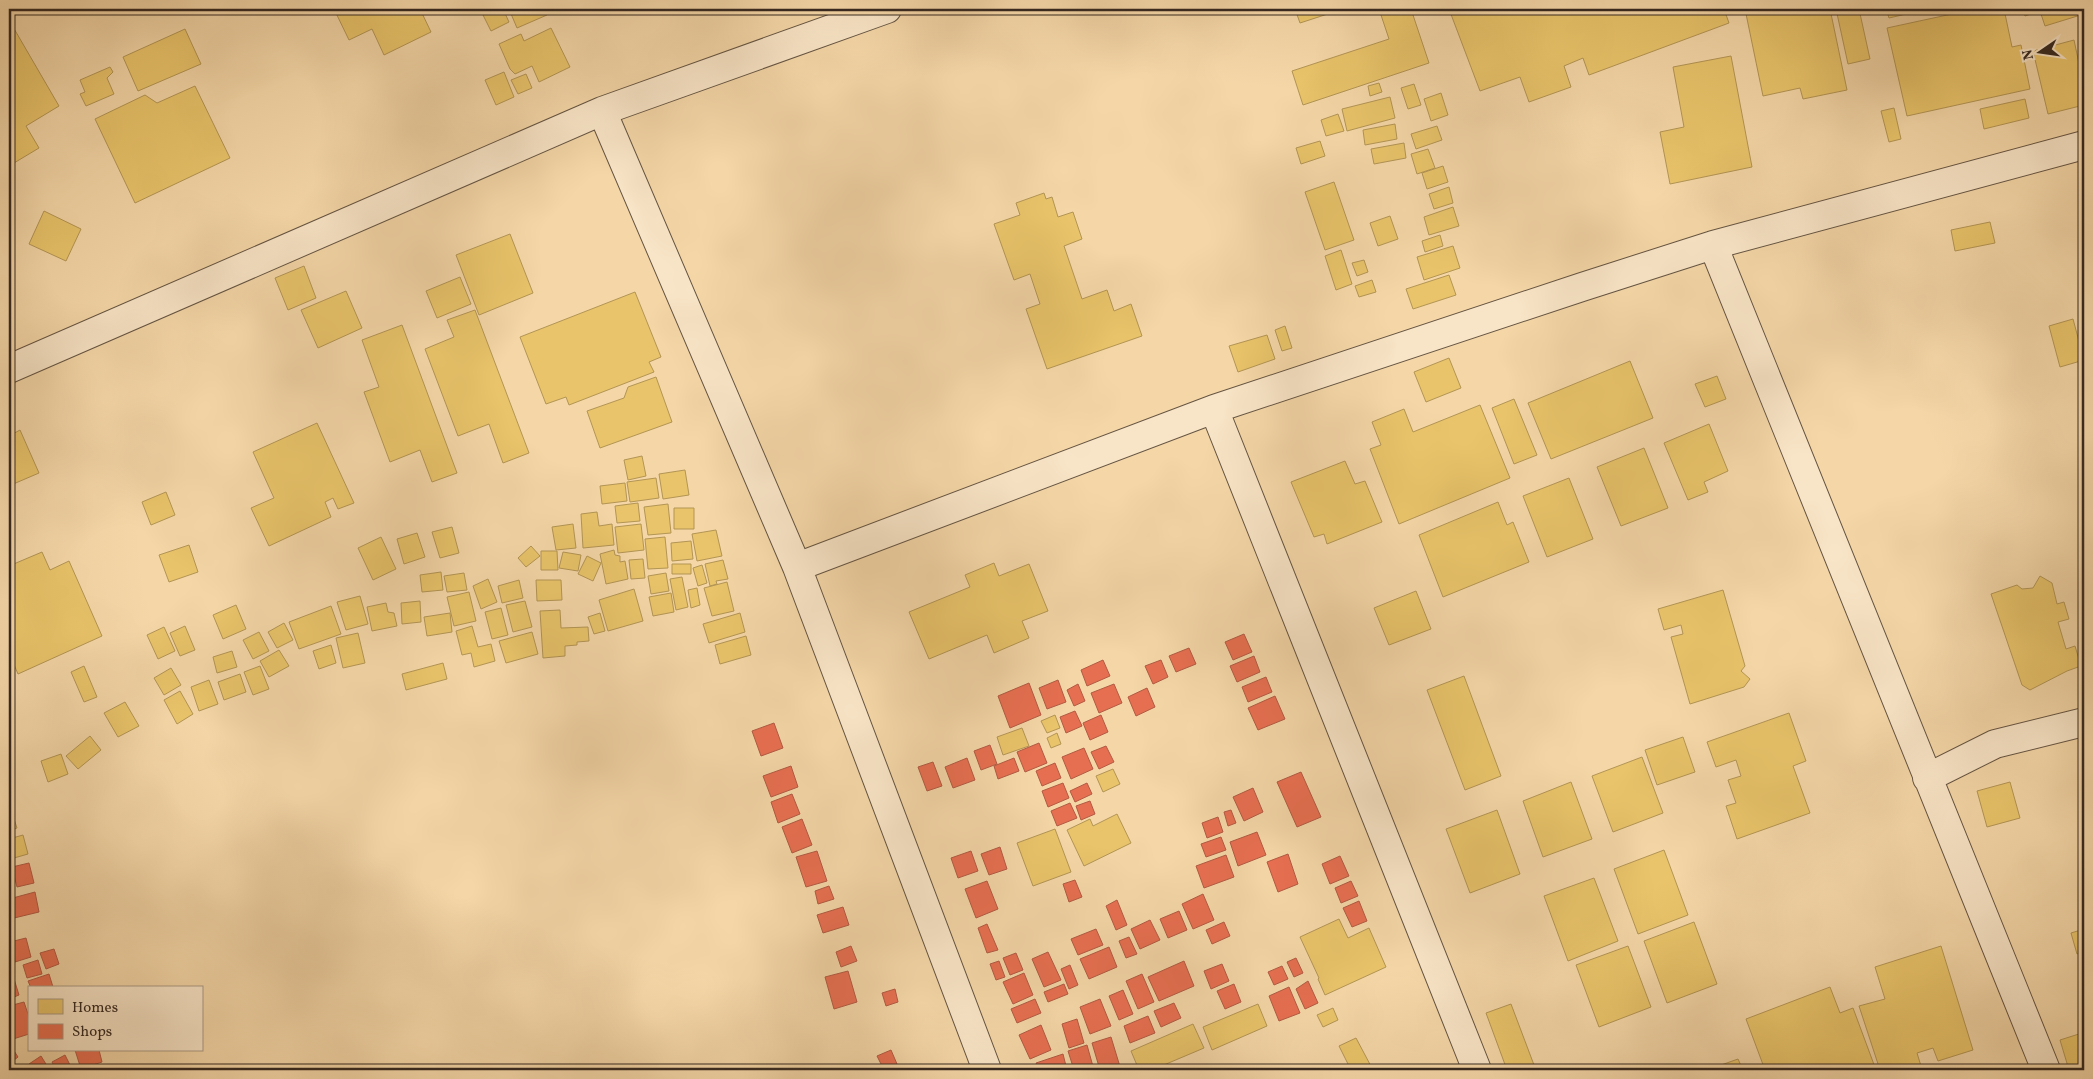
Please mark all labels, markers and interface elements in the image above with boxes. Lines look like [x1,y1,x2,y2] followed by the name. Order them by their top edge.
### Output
[2016,28,2066,78] north arrow
[2018,47,2039,62] text: N
[28,986,202,1052] legend
[72,998,118,1019] text: Homes
[72,1022,112,1043] text: Shops

